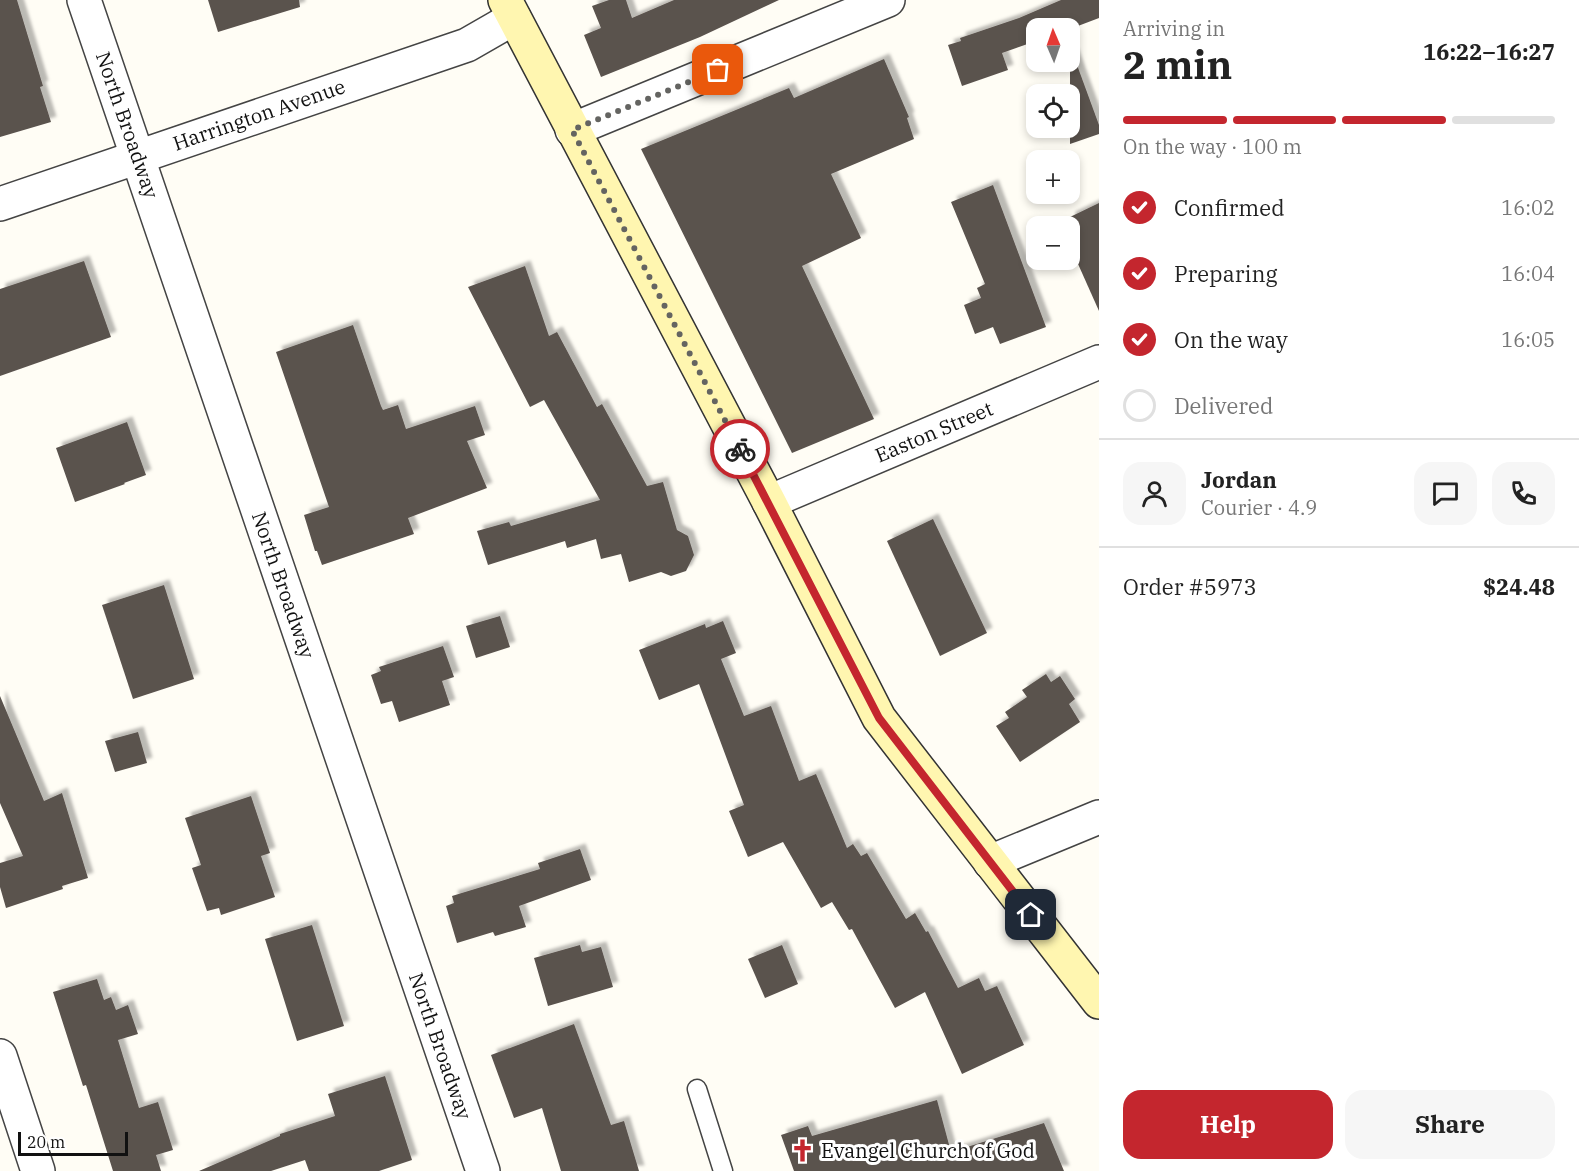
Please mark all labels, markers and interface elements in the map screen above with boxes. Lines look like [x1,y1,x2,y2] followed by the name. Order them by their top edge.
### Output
[1123,15,1225,42] text: Arriving in
[1026,18,1080,72] north arrow
[1026,18,1080,270] map controls
[1423,37,1555,66] text: 16:22–16:27
[1123,39,1232,90] text: 2 min
[692,44,743,95] pin
[90,48,165,202] street label: North Broadway
[701,53,734,86] icon: bag
[169,72,349,157] street label: Harrington Avenue
[1026,84,1080,138] button: locate
[1123,133,1302,160] text: On the way · 100 m
[1026,150,1080,204] button: +
[1123,191,1156,224] icon: check
[1174,193,1285,222] text: Confirmed
[1501,194,1555,221] text: 16:02
[1026,216,1080,270] button: −
[1123,257,1156,290] icon: check
[1174,259,1278,288] text: Preparing
[1501,260,1555,287] text: 16:04
[1123,323,1156,356] icon: check
[1174,325,1288,354] text: On the way
[1501,326,1555,353] text: 16:05
[1174,391,1273,420] text: Delivered
[871,395,997,468] street label: Easton Street
[710,419,770,479] courier
[724,433,757,466] icon: bike
[1123,462,1186,525] button: person
[1414,462,1477,525] button: chat
[1492,462,1555,525] button: phone
[1201,465,1277,494] text: Jordan
[1201,494,1317,521] text: Courier · 4.9
[246,508,321,662] street label: North Broadway
[1123,572,1257,601] text: Order #5973
[1483,572,1555,601] text: $24.48
[1005,889,1056,940] pin
[1014,898,1047,931] icon: home
[403,969,478,1123] street label: North Broadway
[1123,1090,1333,1159] button: Help
[1345,1090,1555,1159] button: Share
[18,1129,128,1156] scale bar
[27,1132,65,1152] text: 20 m
[821,1137,1035,1164] place label: Evangel Church of God
[790,1138,816,1164] church icon: Evangel Church of God

